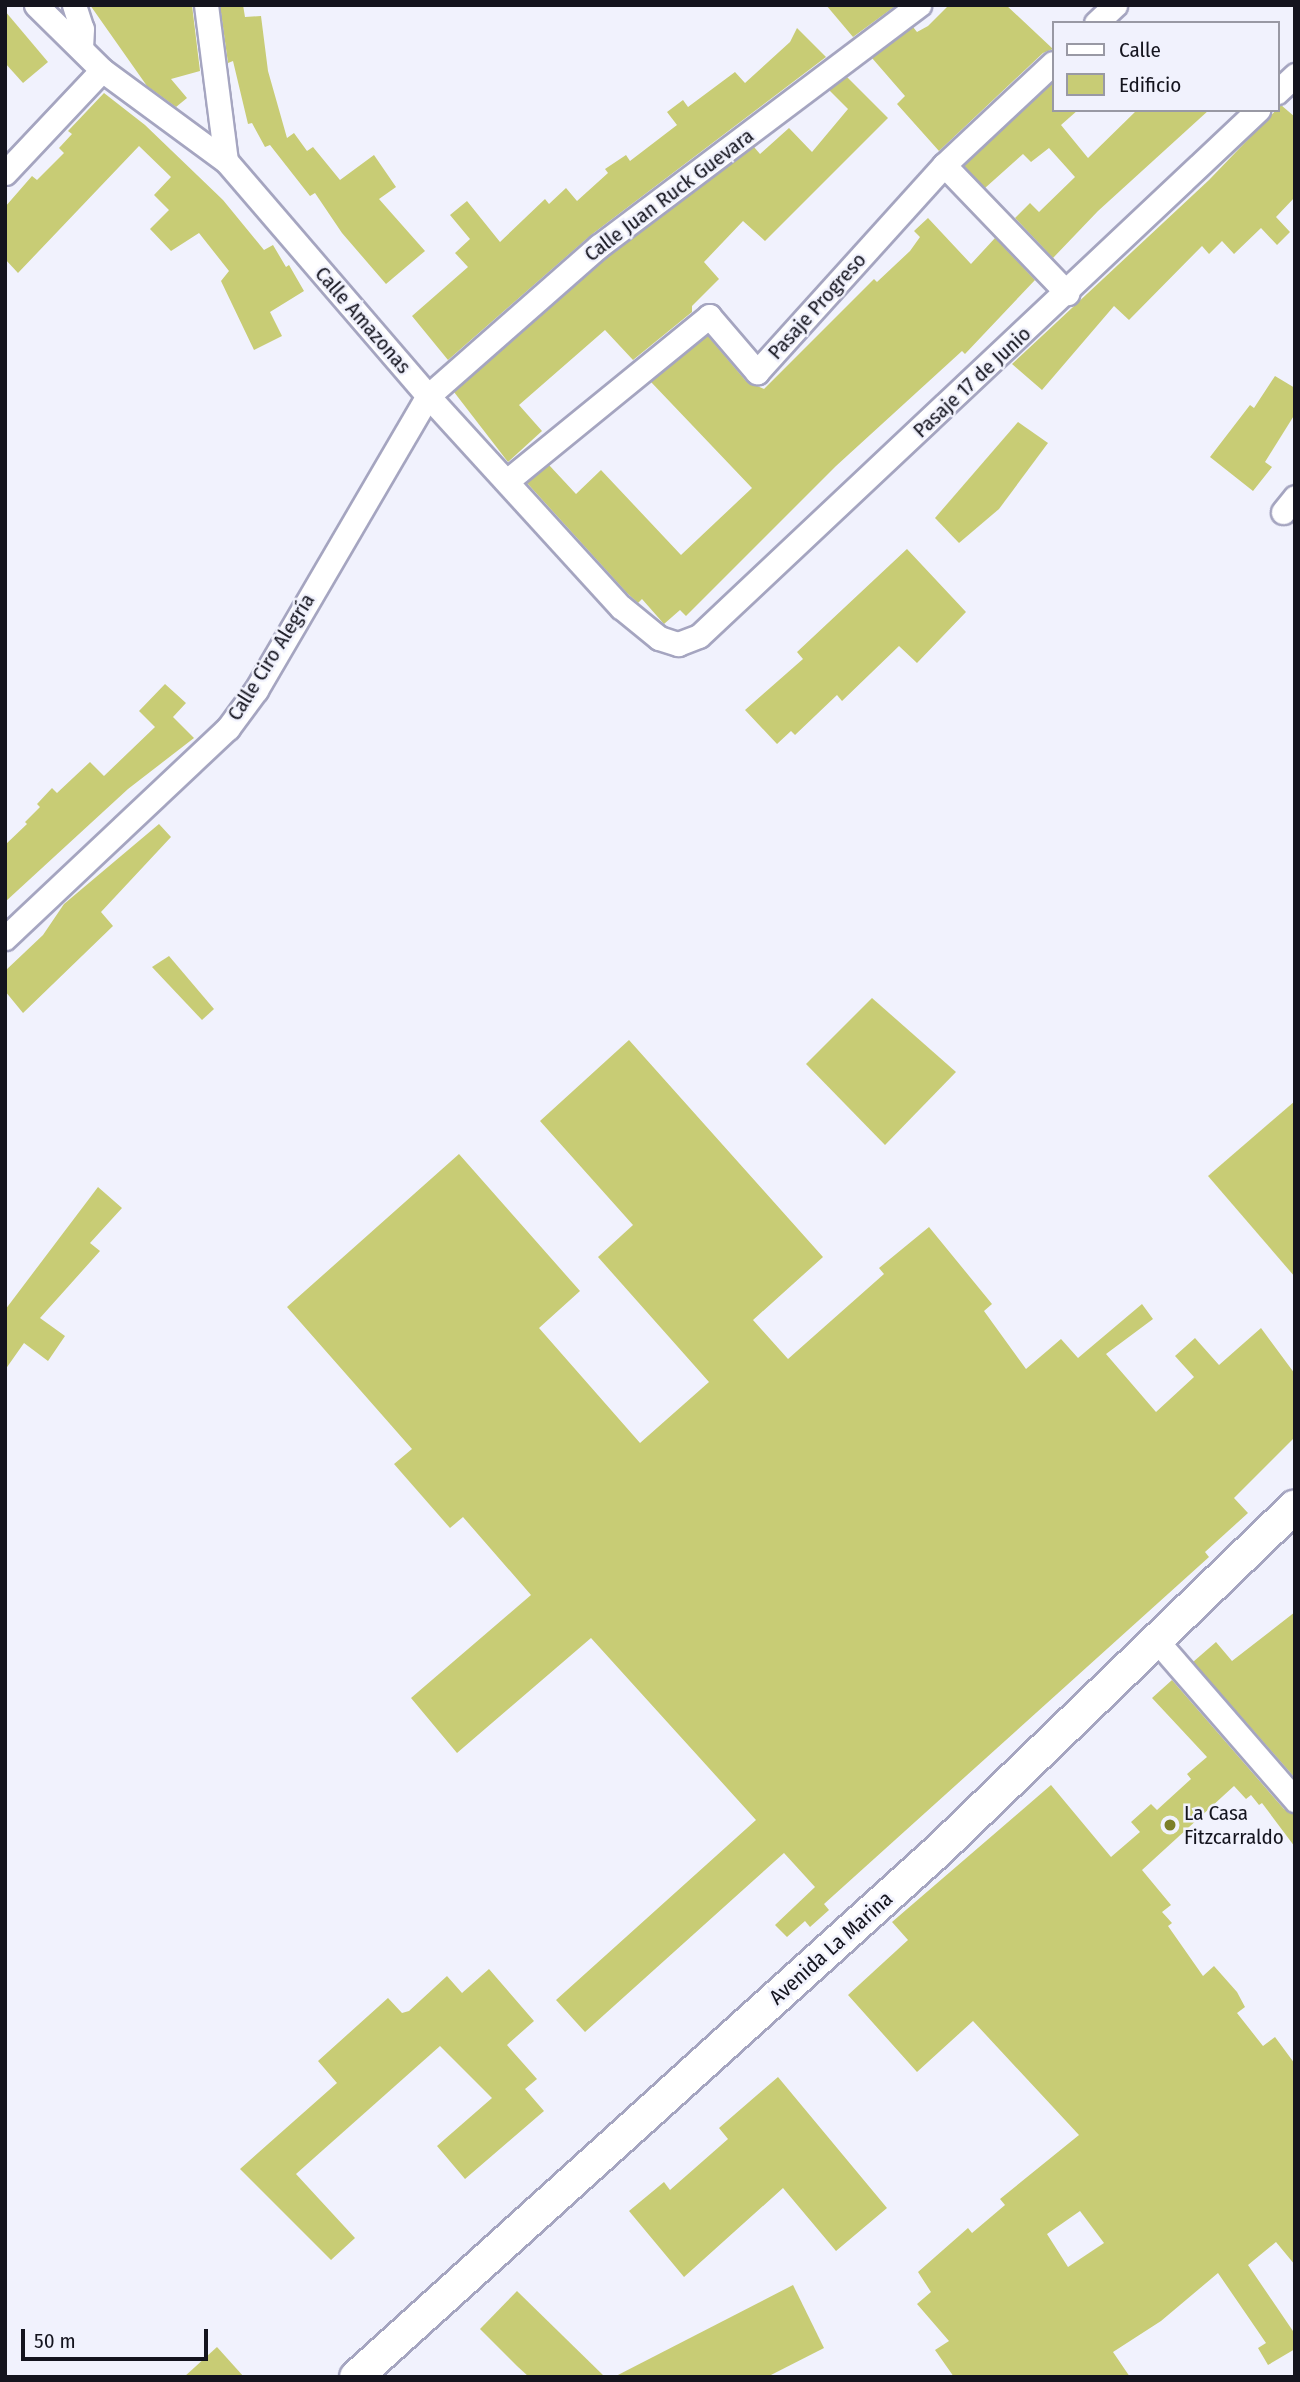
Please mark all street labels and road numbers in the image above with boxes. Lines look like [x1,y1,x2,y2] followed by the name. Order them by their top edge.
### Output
[579,123,759,267] street label: Calle Juan Ruck Guevara
[763,247,871,365] street label: Pasaje Progreso
[310,261,416,379] street label: Calle Amazonas
[908,321,1036,443] street label: Pasaje 17 de Junio
[222,589,320,725] street label: Calle Ciro Alegría
[764,1886,898,2010] street label: Avenida La Marina

